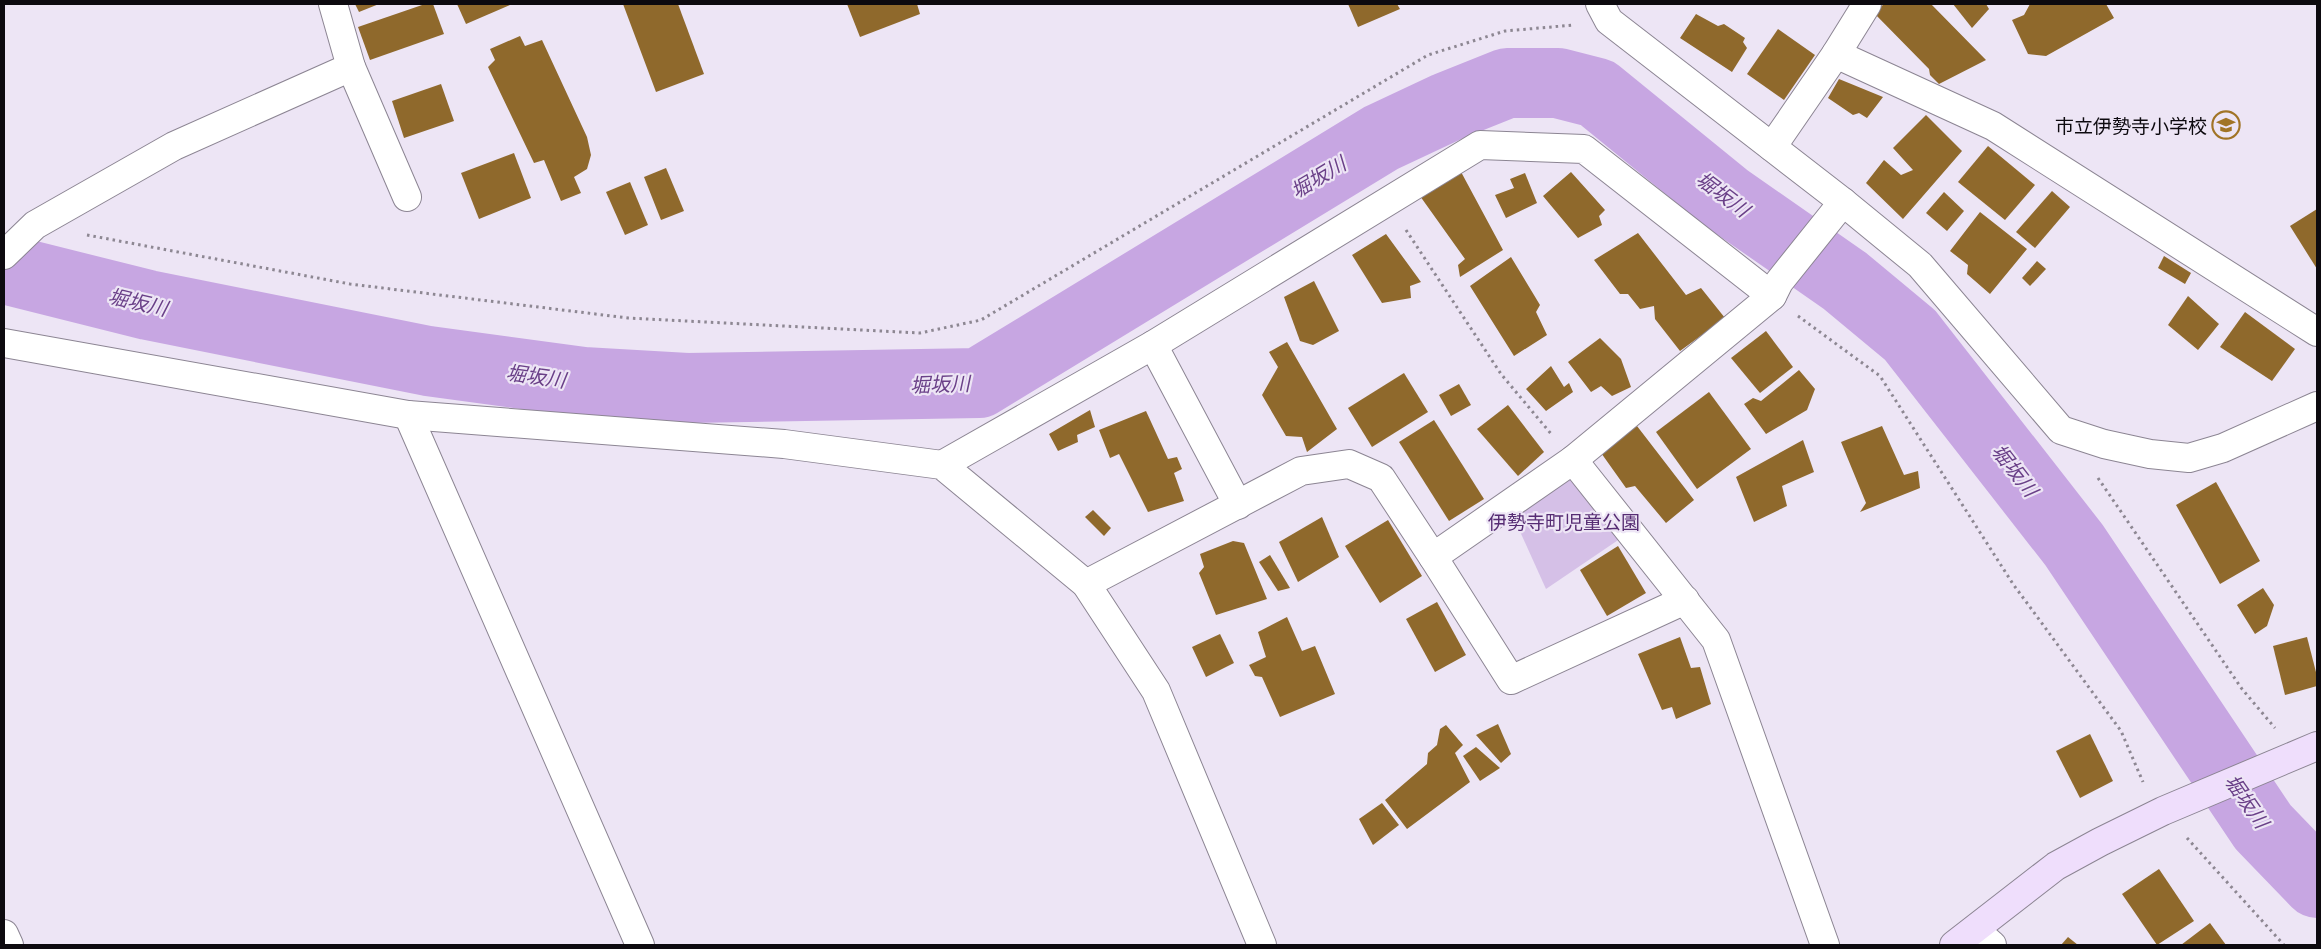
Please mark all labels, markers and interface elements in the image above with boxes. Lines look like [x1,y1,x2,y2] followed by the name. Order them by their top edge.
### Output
[2211,110,2241,140] school or university icon: 市立伊勢寺小学校
[2055,111,2207,140] place label: 市立伊勢寺小学校
[1284,147,1353,206] water label: 堀坂川
[1690,164,1758,226] water label: 堀坂川
[105,280,173,324] water label: 堀坂川
[504,356,570,396] water label: 堀坂川
[909,367,973,401] water label: 堀坂川
[1984,437,2047,505] water label: 堀坂川
[1488,507,1640,536] park label: 伊勢寺町児童公園
[2217,768,2278,836] water label: 堀坂川

